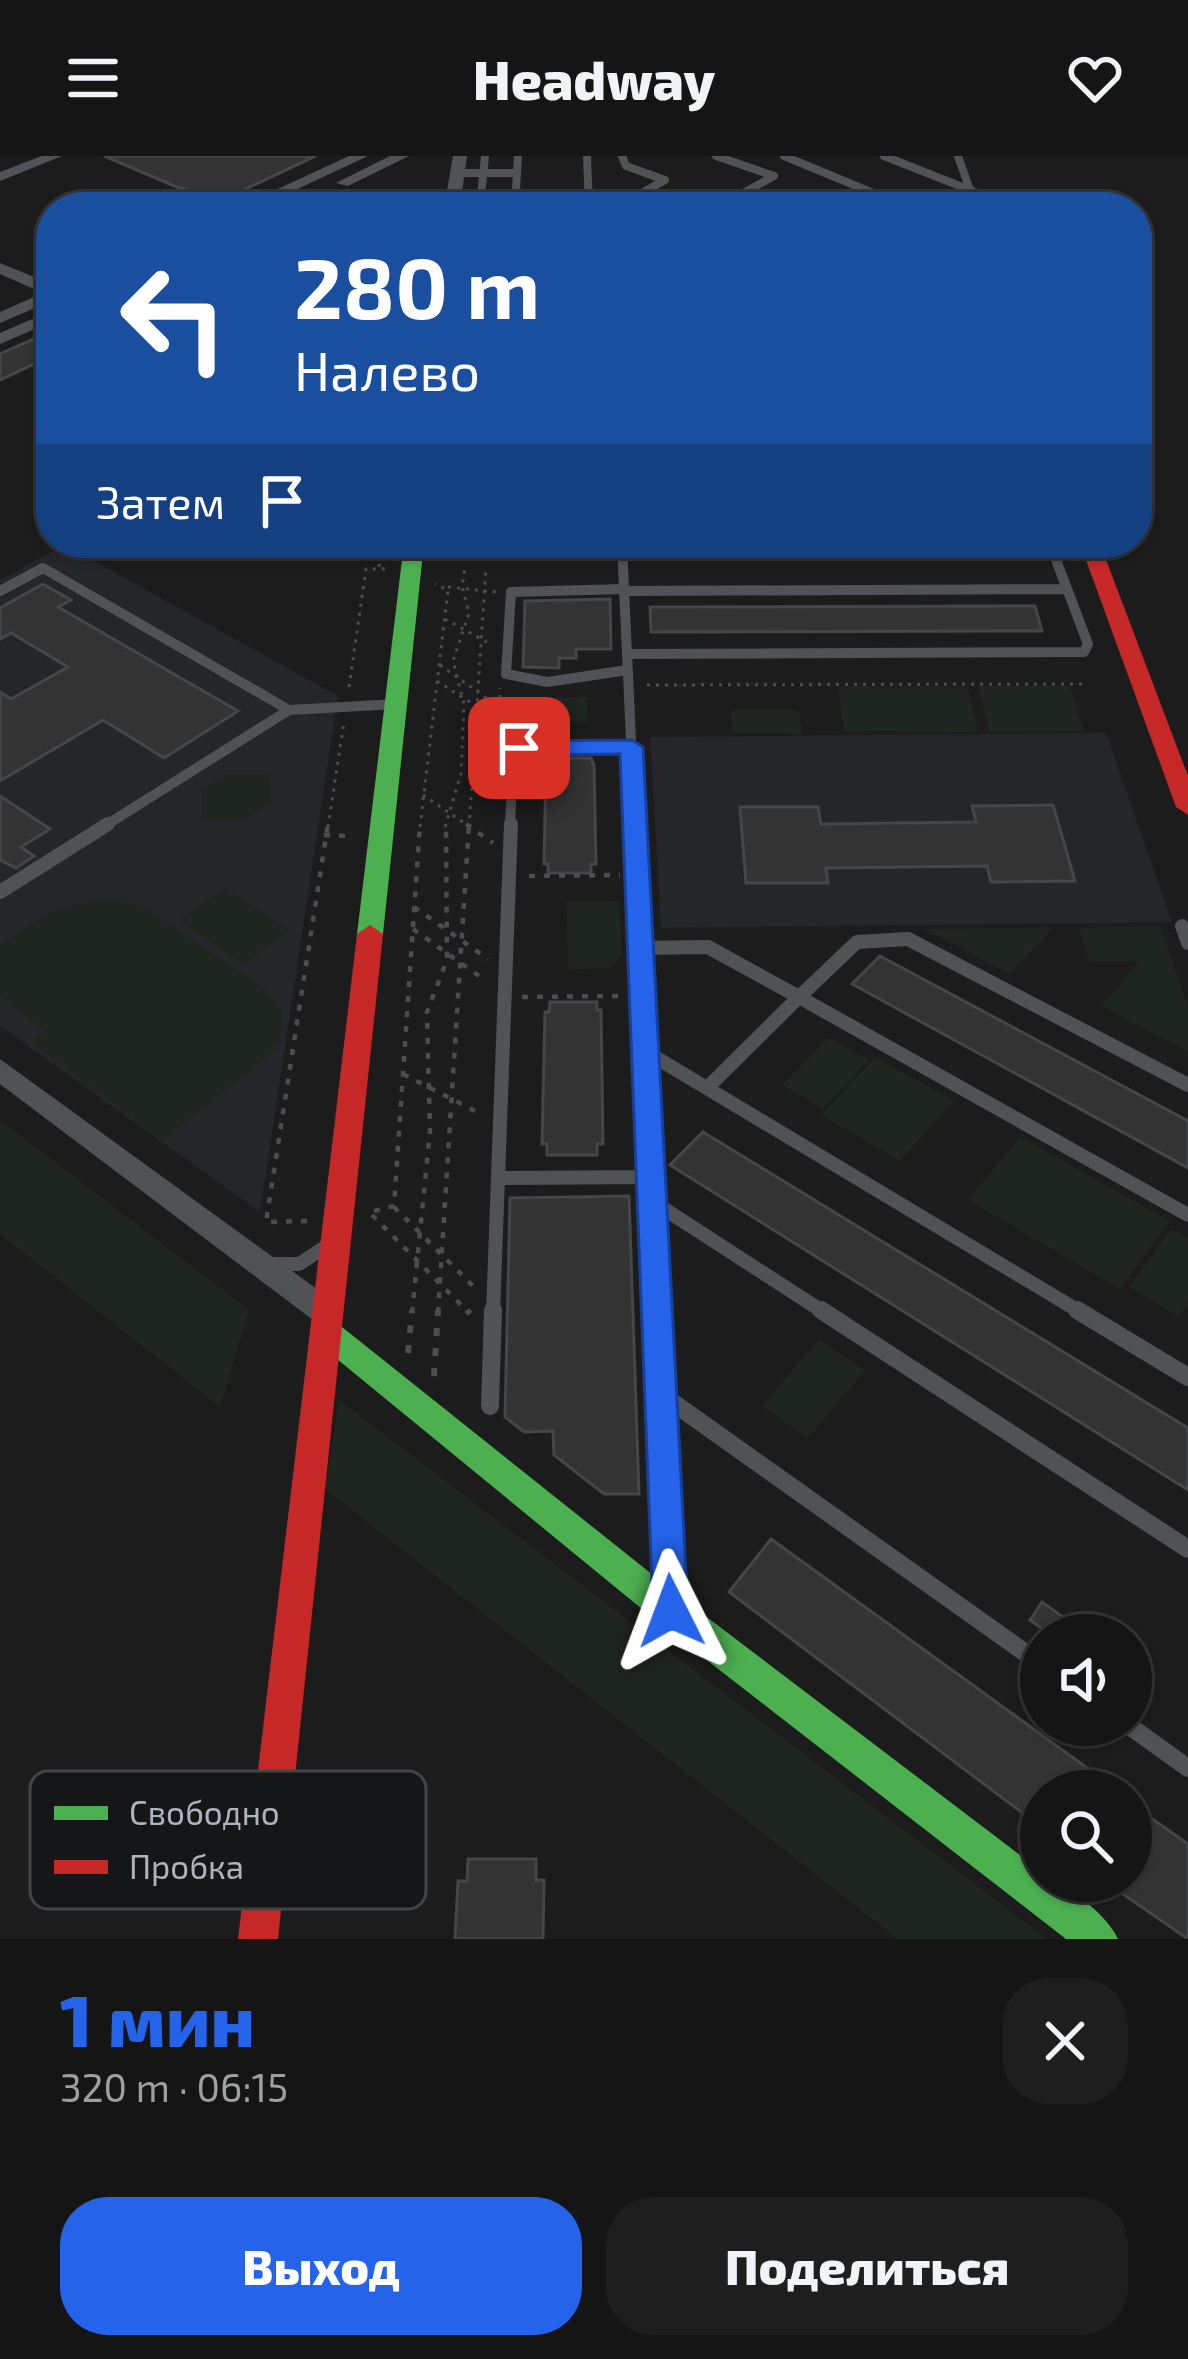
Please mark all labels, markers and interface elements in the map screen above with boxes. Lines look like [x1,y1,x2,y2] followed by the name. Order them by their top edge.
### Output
[60,45,126,111] icon: menu
[1062,45,1128,111] icon: heart
[473,46,715,111] text: Headway
[294,235,540,336] text: 280 m
[96,240,252,396] icon: left
[294,337,480,402] text: Налево
[249,468,315,534] icon: arrive
[96,474,225,528] text: Затем
[468,697,570,799] pin
[486,715,552,781] icon: arrive
[608,1548,734,1674] position arrow
[1020,1614,1152,1902] map controls
[1020,1614,1152,1746] button: sound
[1020,1770,1152,1902] button: search
[30,1771,426,1909] legend
[129,1792,280,1832] text: Свободно
[129,1846,244,1886] text: Пробка
[60,1975,255,2061] text: 1 мин
[1002,1978,1128,2104] button: close
[60,2063,288,2110] text: 320 m · 06:15
[60,2197,582,2335] button: Выход
[606,2197,1128,2335] button: Поделиться

